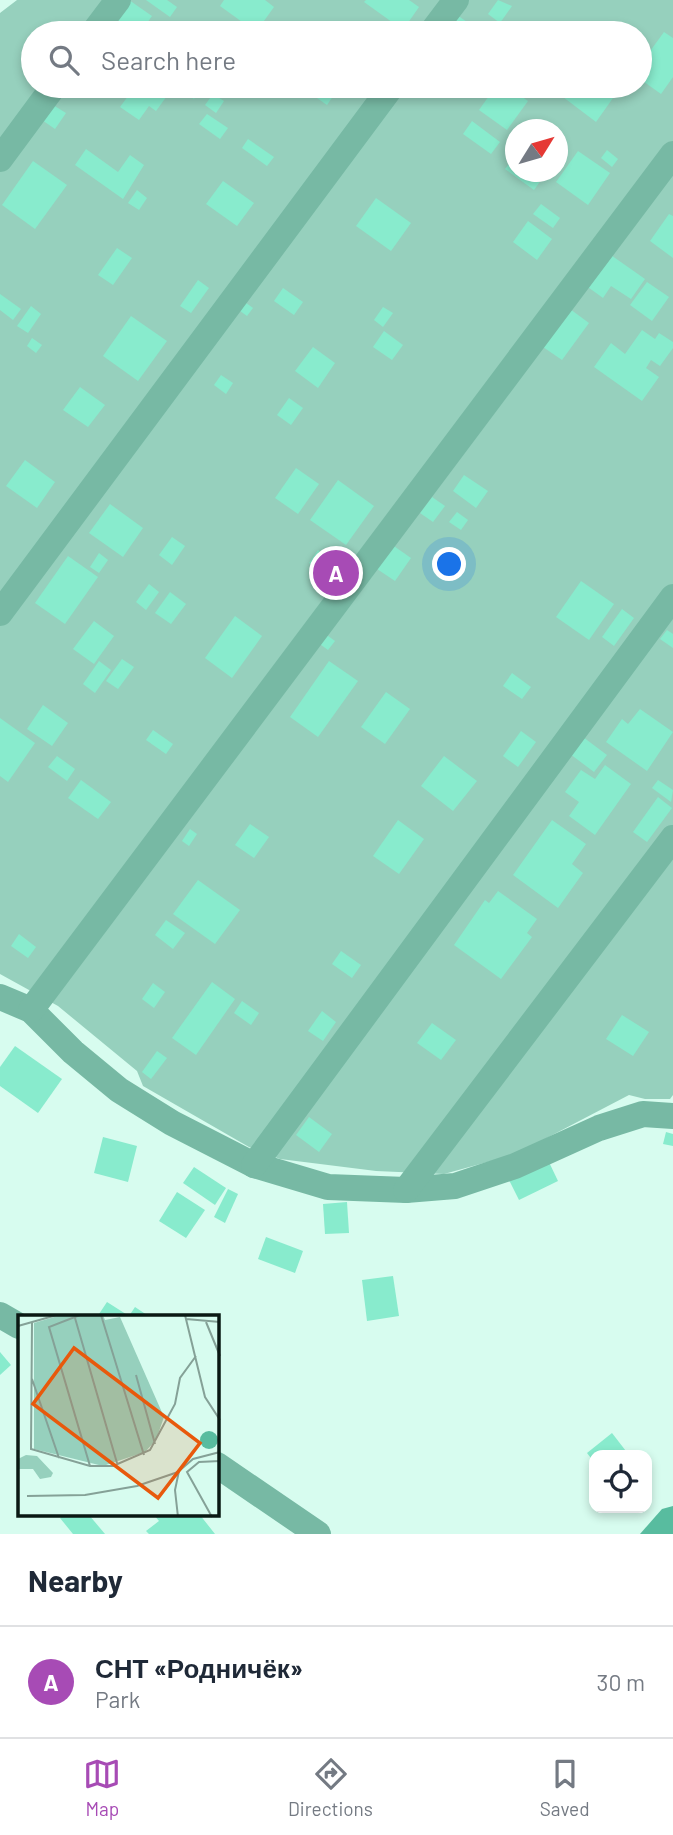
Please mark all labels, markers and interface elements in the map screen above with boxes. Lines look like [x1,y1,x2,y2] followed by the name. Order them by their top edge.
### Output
[21,21,652,98] search box
[45,41,83,79] icon: search
[101,44,236,75] text: Search here
[505,119,568,182] north arrow
[313,547,359,599] pin: A
[432,547,466,581] your location
[18,1315,219,1517] inset map
[589,1450,652,1513] map controls
[589,1450,652,1513] button: locate
[28,1562,123,1598] text: Nearby
[95,1652,303,1683] text: СНТ «Родничёк»
[43,1668,59,1696] text: A
[597,1668,645,1696] text: 30 m
[95,1685,140,1713] text: Park
[83,1755,121,1820] tab: Map
[288,1755,373,1820] tab: Directions
[540,1755,590,1820] tab: Saved

